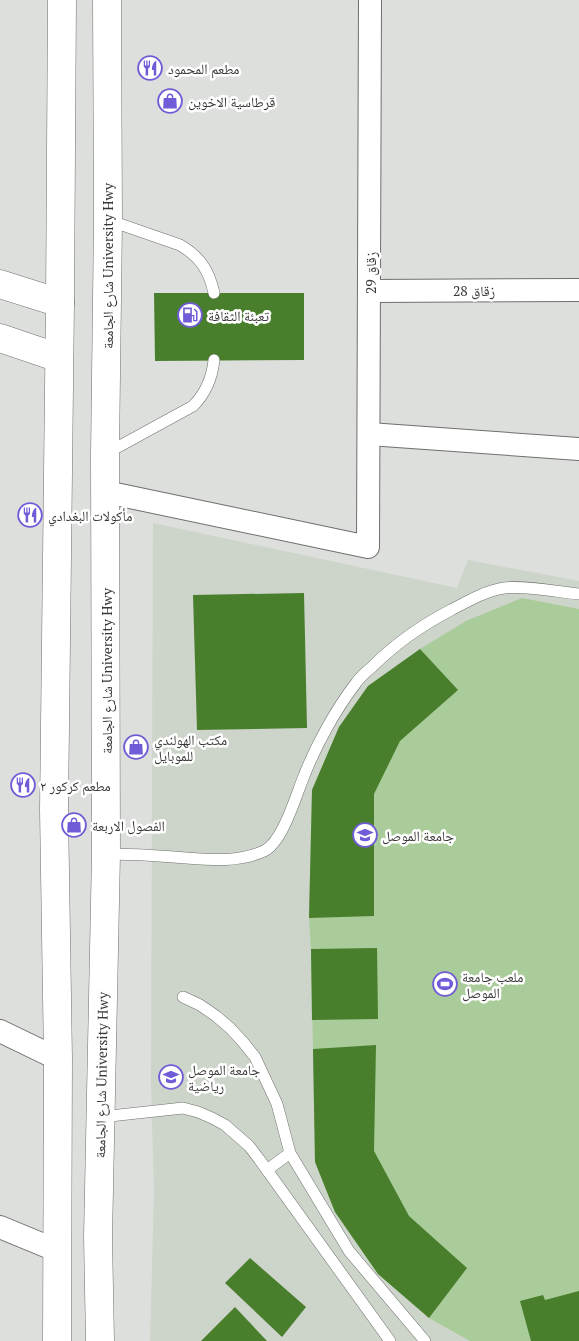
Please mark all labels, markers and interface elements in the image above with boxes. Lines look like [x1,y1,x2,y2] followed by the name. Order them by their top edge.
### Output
[137,55,163,81] restaurant icon: مطعم المحمود
[168,59,239,79] place label: مطعم المحمود
[157,88,183,114] shop icon: قرطاسية الاخوين
[188,92,275,111] place label: قرطاسية الاخوين
[98,182,118,349] street label: شارع الجامعة University Hwy
[361,252,380,294] street label: زقاق 29
[453,281,495,300] street label: زقاق 28
[177,302,203,328] fuel station icon: تعبئة الثقافة
[208,306,269,325] place label: تعبئة الثقافة
[17,502,43,528] restaurant icon: مأكولات البغدادي
[48,506,132,527] place label: مأكولات البغدادي
[97,587,117,754] street label: شارع الجامعة University Hwy
[154,730,227,765] place label: مكتب الهولندي للموبايل
[123,734,149,760] shop icon: مكتب الهولندي للموبايل
[10,772,36,798] restaurant icon: مطعم كركور ٢
[40,776,111,796] place label: مطعم كركور ٢
[61,812,87,838] shop icon: الفصول الاربعة
[92,816,165,835] place label: الفصول الاربعة
[352,822,378,848] school or university icon: جامعة الموصل
[382,826,454,845] place label: جامعة الموصل
[462,967,523,1002] place label: ملعب جامعة الموصل
[432,971,458,997] sports icon: ملعب جامعة الموصل
[90,991,113,1158] street label: شارع الجامعة University Hwy
[188,1060,260,1095] place label: جامعة الموصل رياضية
[158,1064,184,1090] school or university icon: جامعة الموصل رياضية

